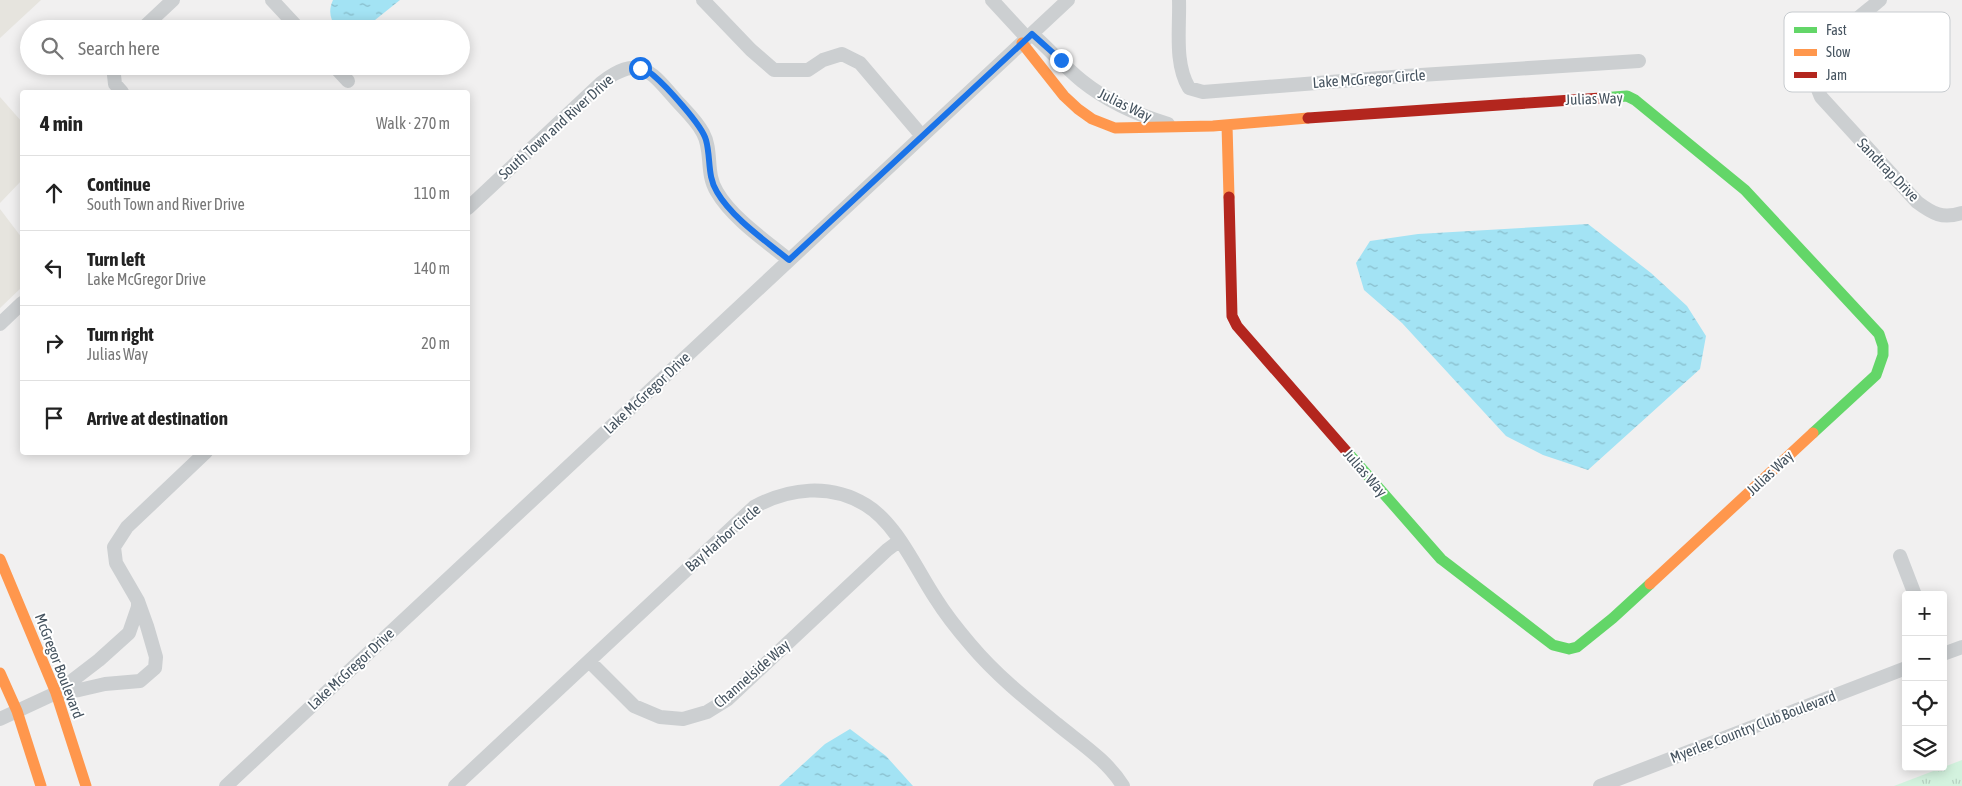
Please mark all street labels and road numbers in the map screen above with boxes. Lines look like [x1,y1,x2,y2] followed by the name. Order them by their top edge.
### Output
[1312,66,1426,91] street label: Lake McGregor Circle
[495,71,616,182] street label: South Town and River Drive
[1096,84,1155,125] street label: Julias Way
[1565,89,1623,108] street label: Julias Way
[1854,134,1923,205] street label: Sandtrap Drive
[600,348,693,437] street label: Lake McGregor Drive
[1340,445,1391,500] street label: Julias Way
[1743,447,1796,498] street label: Julias Way
[682,500,764,575] street label: Bay Harbor Circle
[32,611,87,721] street label: McGregor Boulevard
[304,624,397,713] street label: Lake McGregor Drive
[710,636,793,711] street label: Channelside Way
[1668,687,1838,766] street label: Myerlee Country Club Boulevard

